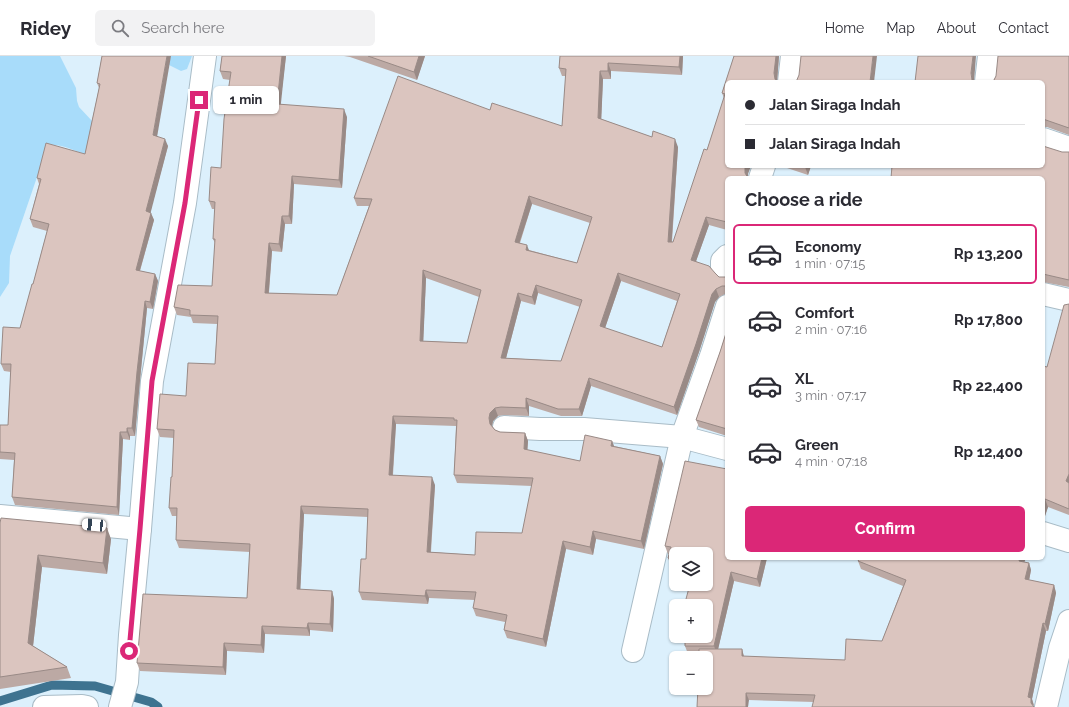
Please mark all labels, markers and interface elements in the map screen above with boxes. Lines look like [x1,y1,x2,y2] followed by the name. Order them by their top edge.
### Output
[95,10,375,46] search box
[20,17,71,39] text: Ridey
[109,17,131,39] icon: search
[141,19,224,37] text: Search here
[825,20,864,36] text: Home
[886,20,915,36] text: Map
[937,20,976,36] text: About
[998,20,1049,36] text: Contact
[213,86,279,114] callout: 1 min
[190,91,208,109] route end
[230,92,262,107] text: 1 min
[769,96,901,114] text: Jalan Siraga Indah
[769,135,901,153] text: Jalan Siraga Indah
[745,189,863,210] text: Choose a ride
[747,236,783,272] icon: car
[795,238,862,256] text: Economy
[954,245,1023,263] text: Rp 13,200
[795,256,865,271] text: 1 min · 07:15
[747,302,783,338] icon: car
[795,304,854,322] text: Comfort
[954,311,1023,329] text: Rp 17,800
[795,322,867,337] text: 2 min · 07:16
[747,368,783,404] icon: car
[795,370,813,388] text: XL
[953,377,1023,395] text: Rp 22,400
[795,388,866,403] text: 3 min · 07:17
[747,434,783,470] icon: car
[795,436,839,454] text: Green
[954,443,1023,461] text: Rp 12,400
[795,454,867,469] text: 4 min · 07:18
[745,506,1025,552] button: Confirm
[82,518,106,532] car
[669,547,713,695] map controls
[669,547,713,591] button: layers
[669,599,713,643] button: +
[120,642,138,660] route start
[669,651,713,695] button: −

